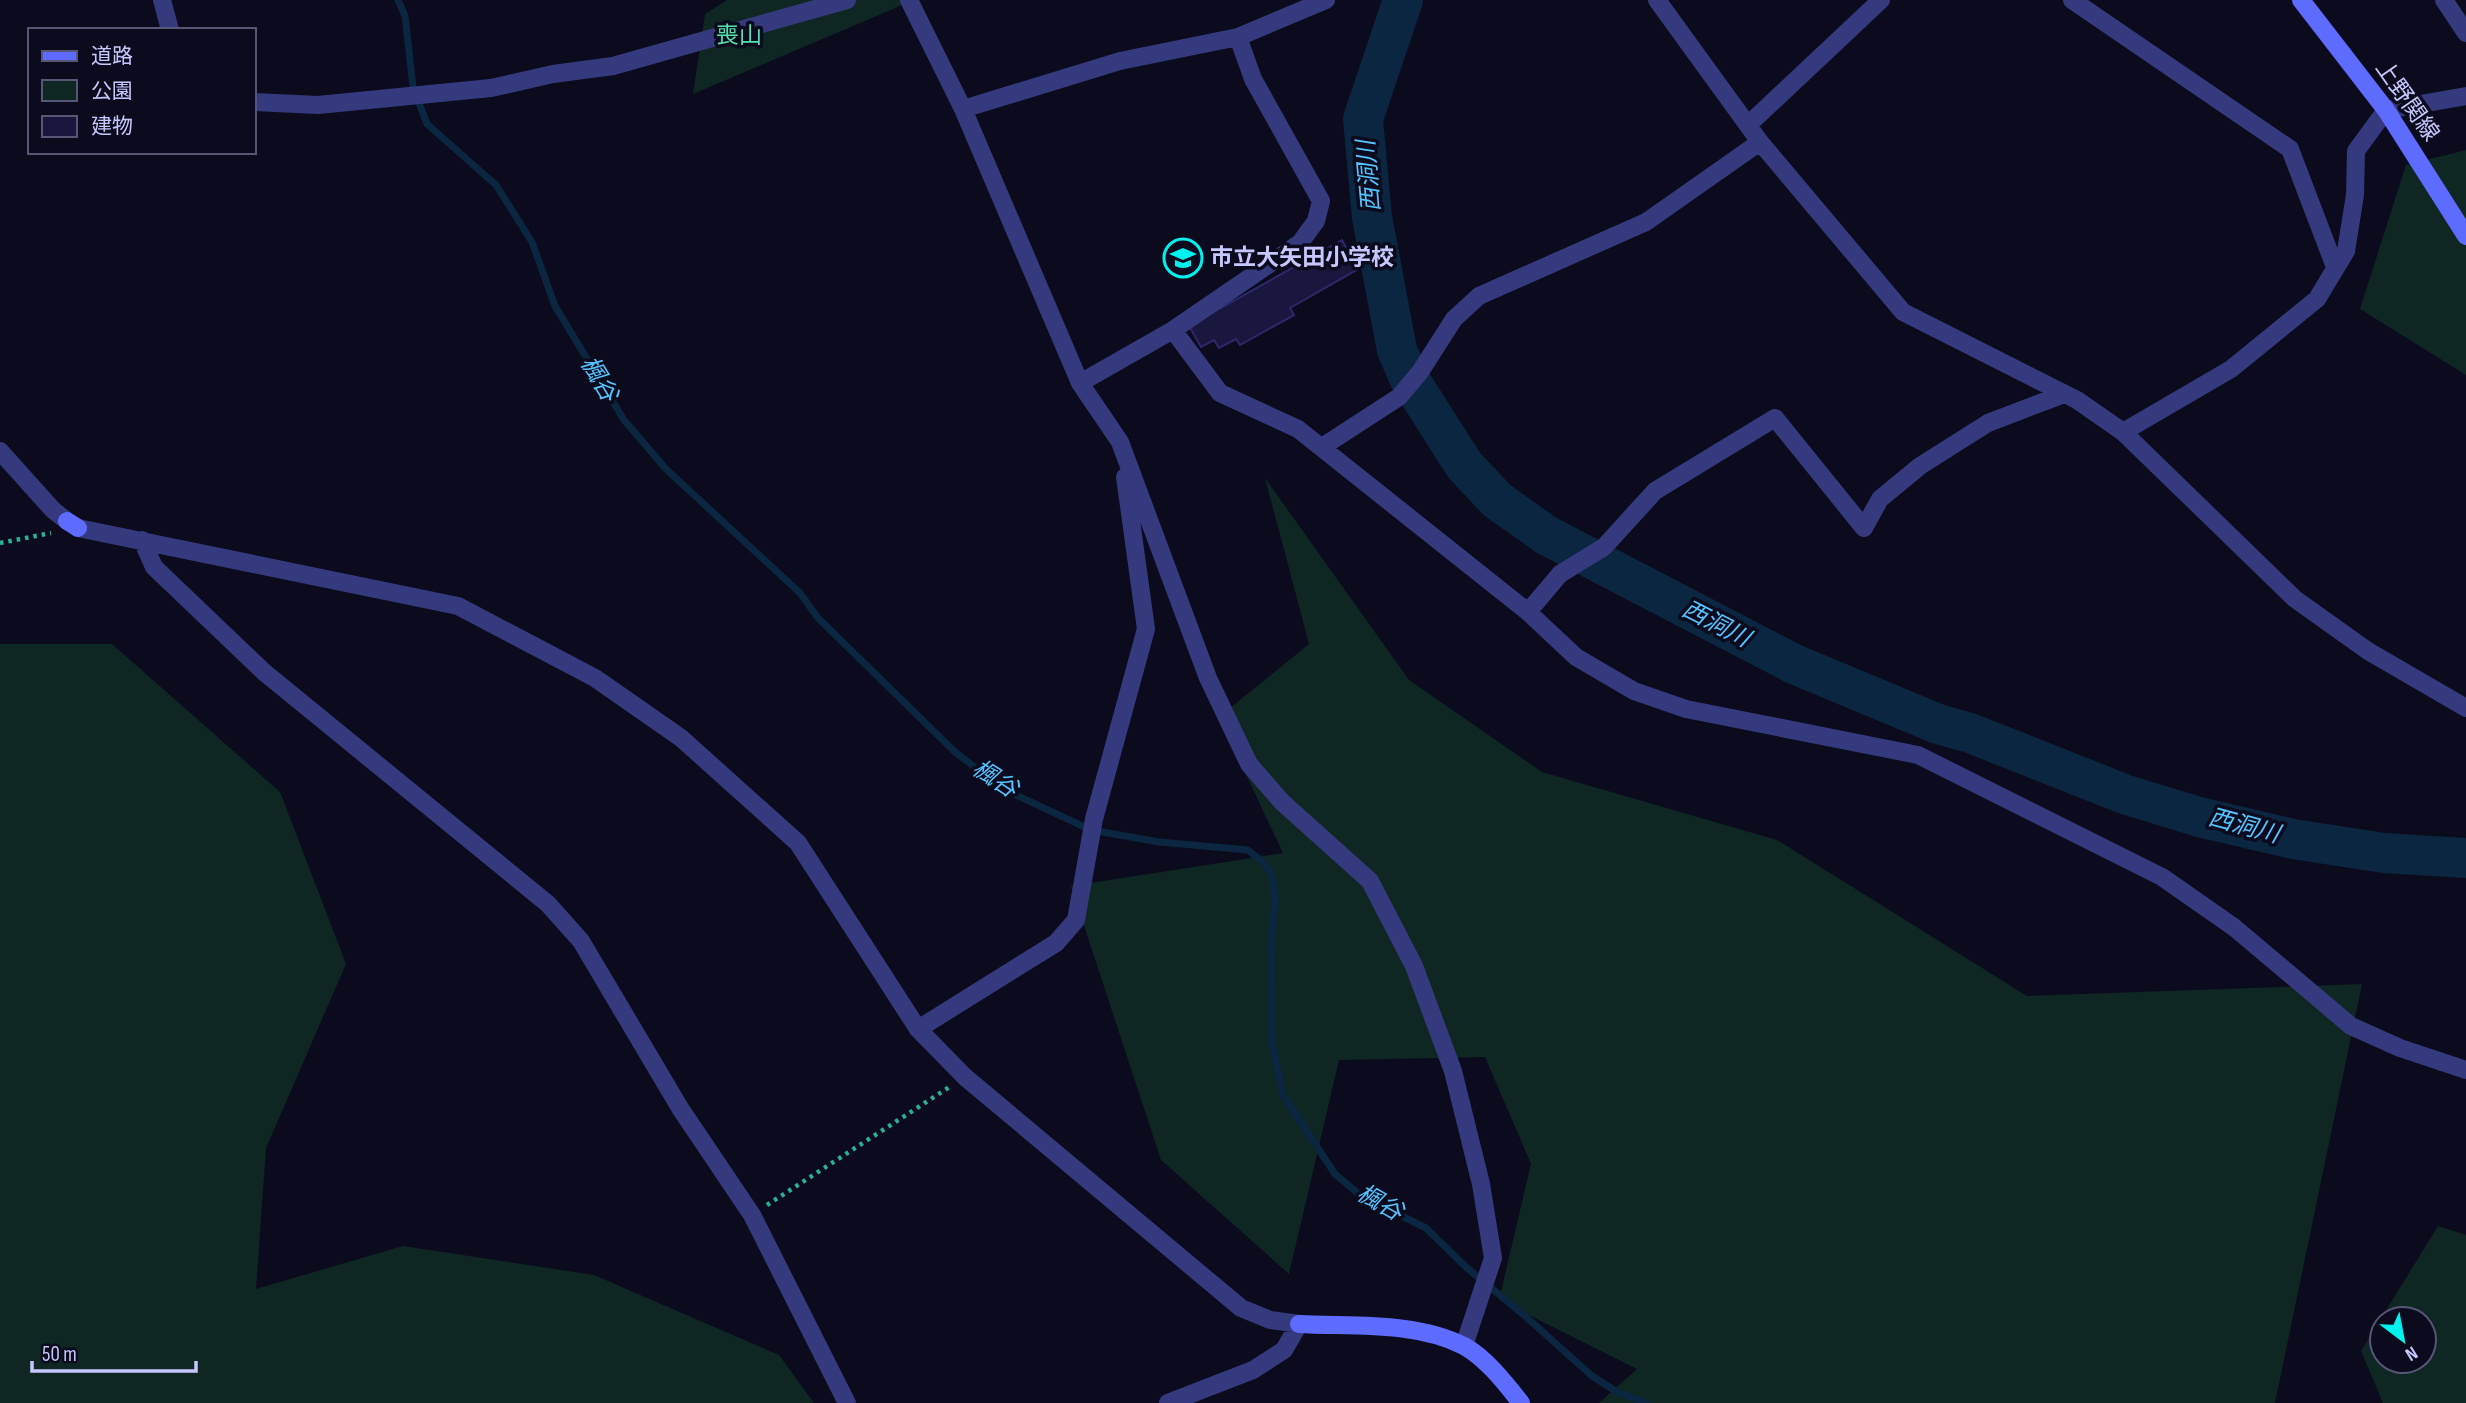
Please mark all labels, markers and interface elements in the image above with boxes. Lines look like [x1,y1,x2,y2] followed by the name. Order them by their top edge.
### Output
[716,22,762,50] park label: 喪山
[28,28,256,154] legend
[91,44,133,69] text: 道路
[2369,55,2445,147] street label: 上野関線
[91,79,133,104] text: 公園
[91,114,133,139] text: 建物
[1351,136,1387,213] water label: 西洞川
[1162,237,1204,279] school or university icon: 市立大矢田小学校
[1210,244,1394,272] place label: 市立大矢田小学校
[574,351,625,409] water label: 楓谷
[1677,595,1757,655] water label: 西洞川
[967,754,1025,805] water label: 楓谷
[2205,803,2285,850] water label: 西洞川
[1352,1179,1410,1228] water label: 楓谷
[2368,1305,2438,1375] north arrow
[32,1330,196,1374] scale bar
[2401,1341,2422,1366] text: N
[42,1342,77,1367] text: 50 m

